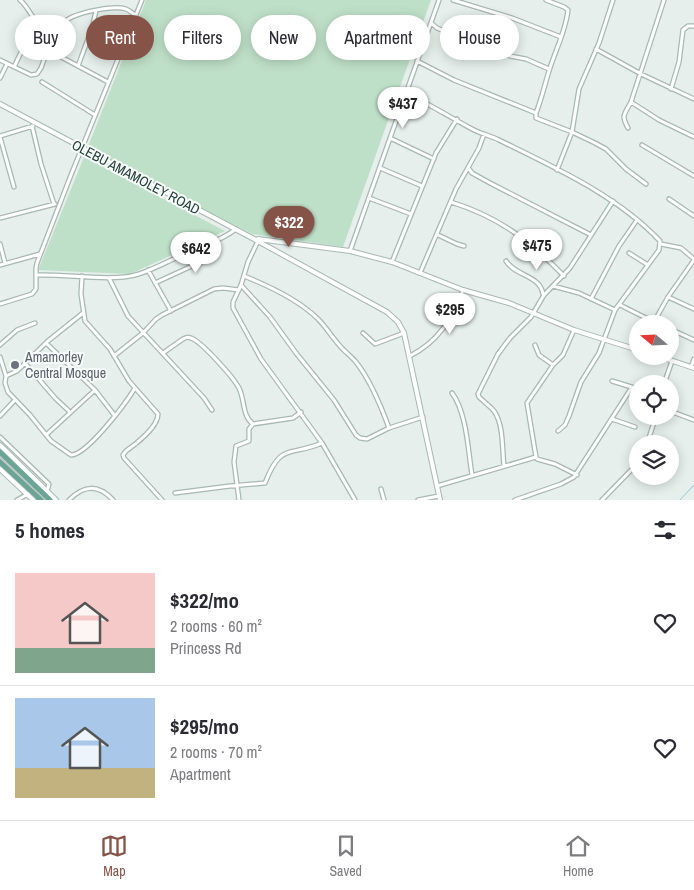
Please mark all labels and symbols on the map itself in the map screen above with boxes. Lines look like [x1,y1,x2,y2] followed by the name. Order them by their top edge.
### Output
[373,86,433,129] pin: $437
[69,136,203,218] street label: OLEBU AMAMOLEY ROAD
[259,206,319,248] pin: $322
[507,228,567,271] pin: $475
[166,232,226,274] pin: $642
[420,292,480,335] pin: $295
[629,315,679,365] north arrow
[24,348,106,382] place label: Amamorley Central Mosque
[9,359,21,371] marker: Amamorley Central Mosque

